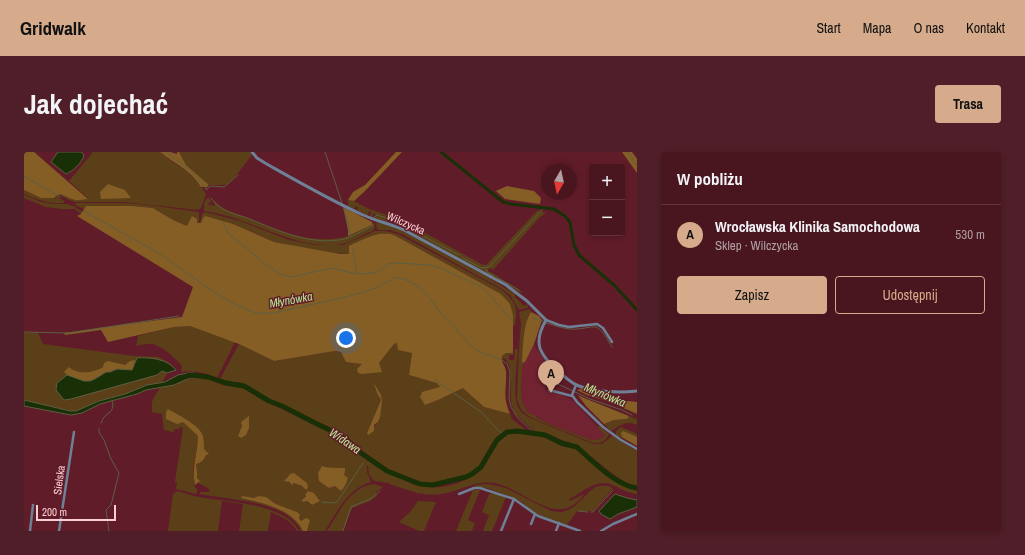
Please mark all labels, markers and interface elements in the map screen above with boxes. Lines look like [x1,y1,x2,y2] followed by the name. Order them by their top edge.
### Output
[20,15,86,41] text: Gridwalk
[816,19,841,37] text: Start
[863,19,891,37] text: Mapa
[913,19,944,37] text: O nas
[966,19,1005,37] text: Kontakt
[24,85,168,123] text: Jak dojechać
[935,85,1001,123] button: Trasa
[541,164,577,200] north arrow
[589,164,625,236] map controls
[589,164,625,200] button: +
[677,167,743,190] text: W pobliżu
[589,200,625,236] button: −
[385,208,427,238] street label: Wilczycka
[715,216,920,237] text: Wrocławska Klinika Samochodowa
[686,226,694,243] text: A
[955,226,985,243] text: 530 m
[715,237,799,254] text: Sklep · Wilczycka
[677,276,827,314] button: Zapisz
[835,276,985,314] button: Udostępnij
[268,288,314,312] water label: Młynówka
[336,328,356,348] your location
[538,360,564,393] pin: A
[582,379,629,411] water label: Młynówka
[326,424,365,458] water label: Widawa
[50,464,68,496] street label: Sielska
[36,503,116,522] scale bar
[42,505,67,519] text: 200 m

